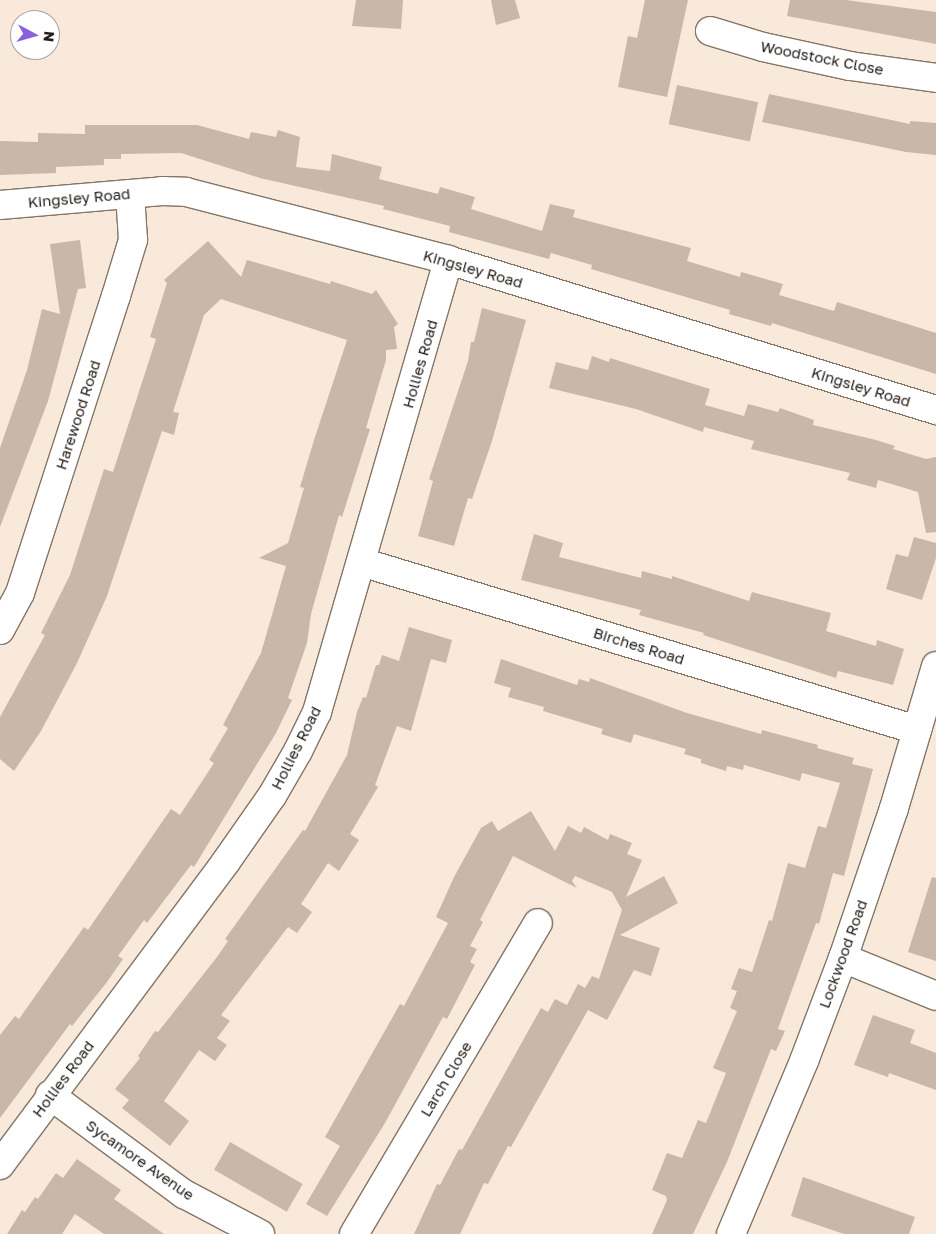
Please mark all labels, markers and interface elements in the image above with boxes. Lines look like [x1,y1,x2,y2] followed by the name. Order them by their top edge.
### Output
[10,10,60,60] north arrow
[40,30,58,43] text: N
[759,37,885,79] street label: Woodstock Close
[27,185,131,211] street label: Kingsley Road
[421,246,525,292] street label: Kingsley Road
[399,318,441,410] street label: Hollies Road
[52,358,104,472] street label: Harewood Road
[809,363,913,411] street label: Kingsley Road
[591,624,687,668] street label: Birches Road
[267,703,325,793] street label: Hollies Road
[815,897,871,1011] street label: Lockwood Road
[28,1037,98,1121] street label: Hollies Road
[417,1038,475,1120] street label: Larch Close
[83,1116,197,1204] street label: Sycamore Avenue

